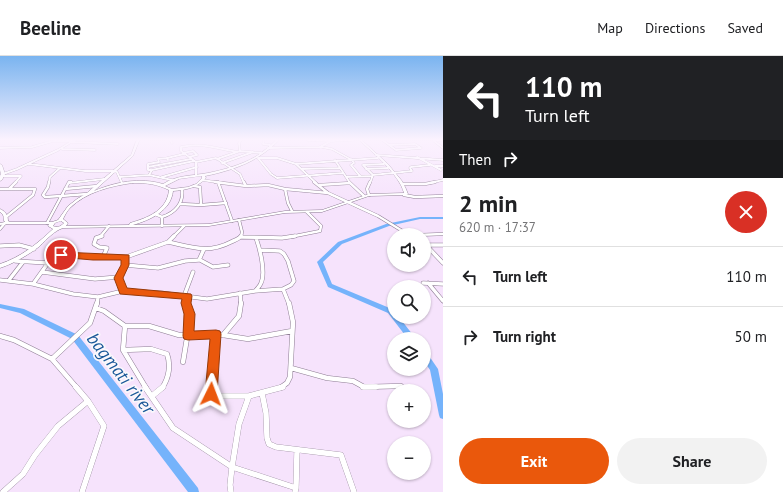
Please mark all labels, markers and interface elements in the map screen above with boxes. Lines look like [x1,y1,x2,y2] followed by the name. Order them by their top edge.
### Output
[20,16,81,40] text: Beeline
[597,19,623,37] text: Map
[645,19,705,37] text: Directions
[727,19,763,37] text: Saved
[525,68,602,105] text: 110 m
[459,72,511,124] icon: left
[525,104,590,127] text: Turn left
[499,148,521,170] icon: right
[459,150,491,169] text: Then
[459,188,518,219] text: 2 min
[725,191,767,233] button: close
[459,219,536,236] text: 620 m · 17:37
[387,228,431,480] map controls
[387,228,431,272] button: sound
[44,238,78,272] pin
[50,244,72,266] icon: arrive
[459,266,481,288] icon: left
[493,267,547,286] text: Turn left
[726,267,767,286] text: 110 m
[387,280,431,324] button: search
[459,326,481,348] icon: right
[493,327,556,346] text: Turn right
[734,327,767,346] text: 50 m
[82,328,161,419] water label: bagmati river
[387,332,431,376] button: layers
[190,373,232,415] position arrow
[387,384,431,428] button: +
[387,436,431,480] button: −
[459,438,609,484] button: Exit
[617,438,767,484] button: Share

